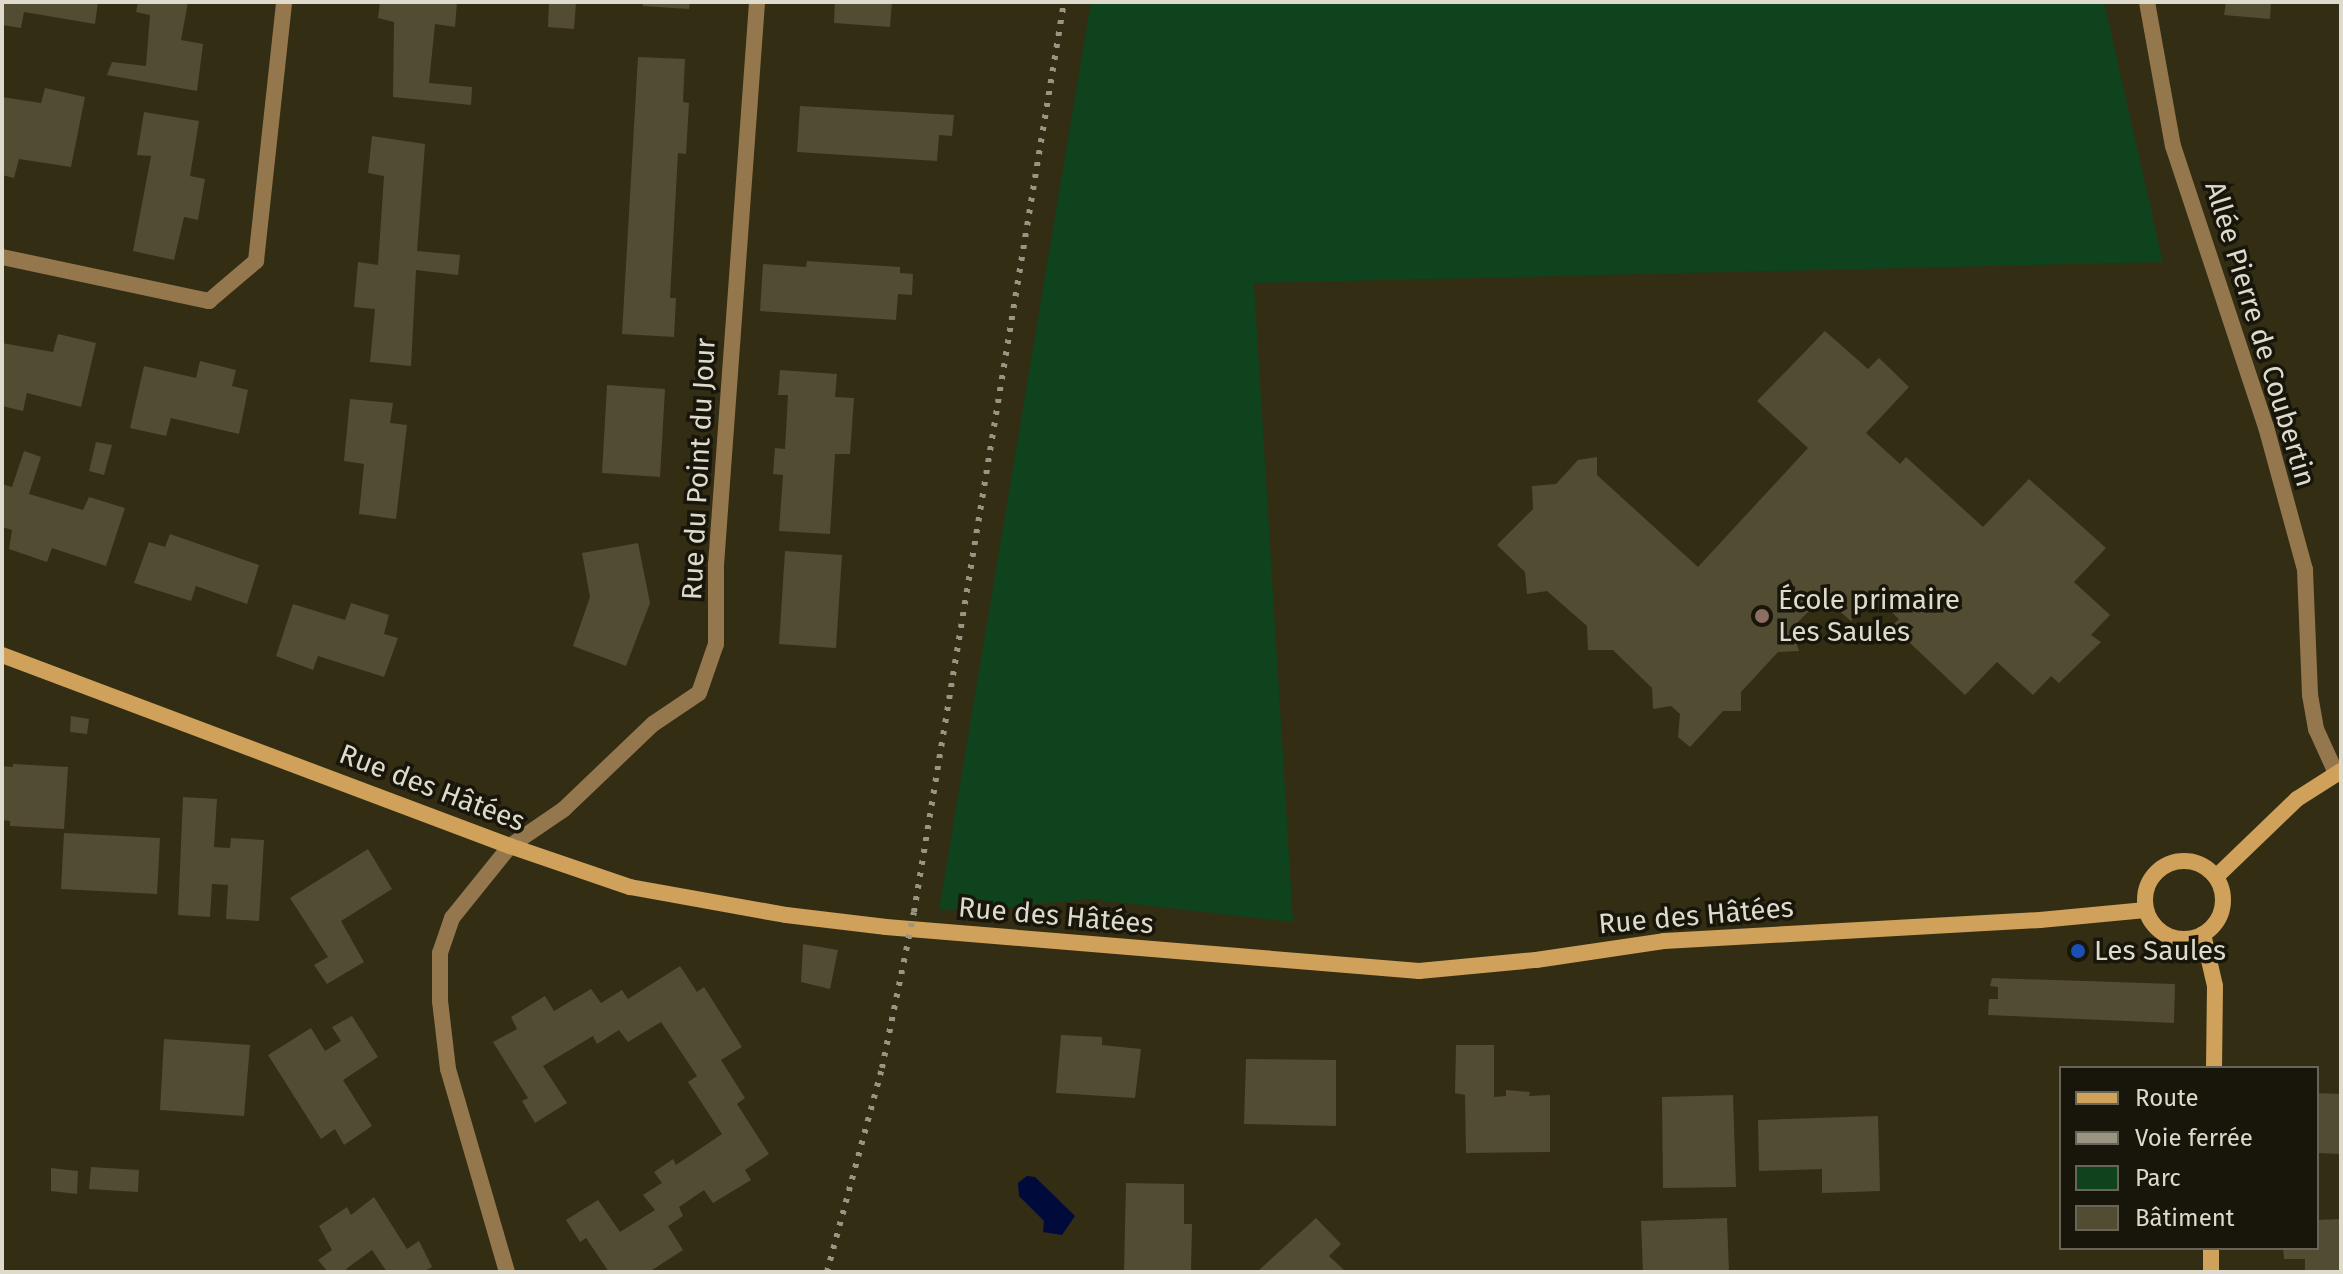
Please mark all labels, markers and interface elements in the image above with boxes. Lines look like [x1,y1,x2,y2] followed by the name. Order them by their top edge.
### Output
[2198,177,2322,491] street label: Allée Pierre de Coubertin
[675,337,723,601] street label: Rue du Point du Jour
[1778,583,1960,649] place label: École primaire Les Saules
[1753,607,1771,625] marker: École primaire Les Saules
[335,737,529,839] street label: Rue des Hâtées
[957,891,1155,941] street label: Rue des Hâtées
[1597,891,1795,941] street label: Rue des Hâtées
[2094,934,2226,968] place label: Les Saules
[2069,942,2087,960] marker: Les Saules
[2059,1066,2319,1250] legend
[2135,1084,2199,1112] text: Route
[2135,1124,2253,1152] text: Voie ferrée
[2135,1164,2181,1192] text: Parc
[2135,1204,2234,1232] text: Bâtiment

